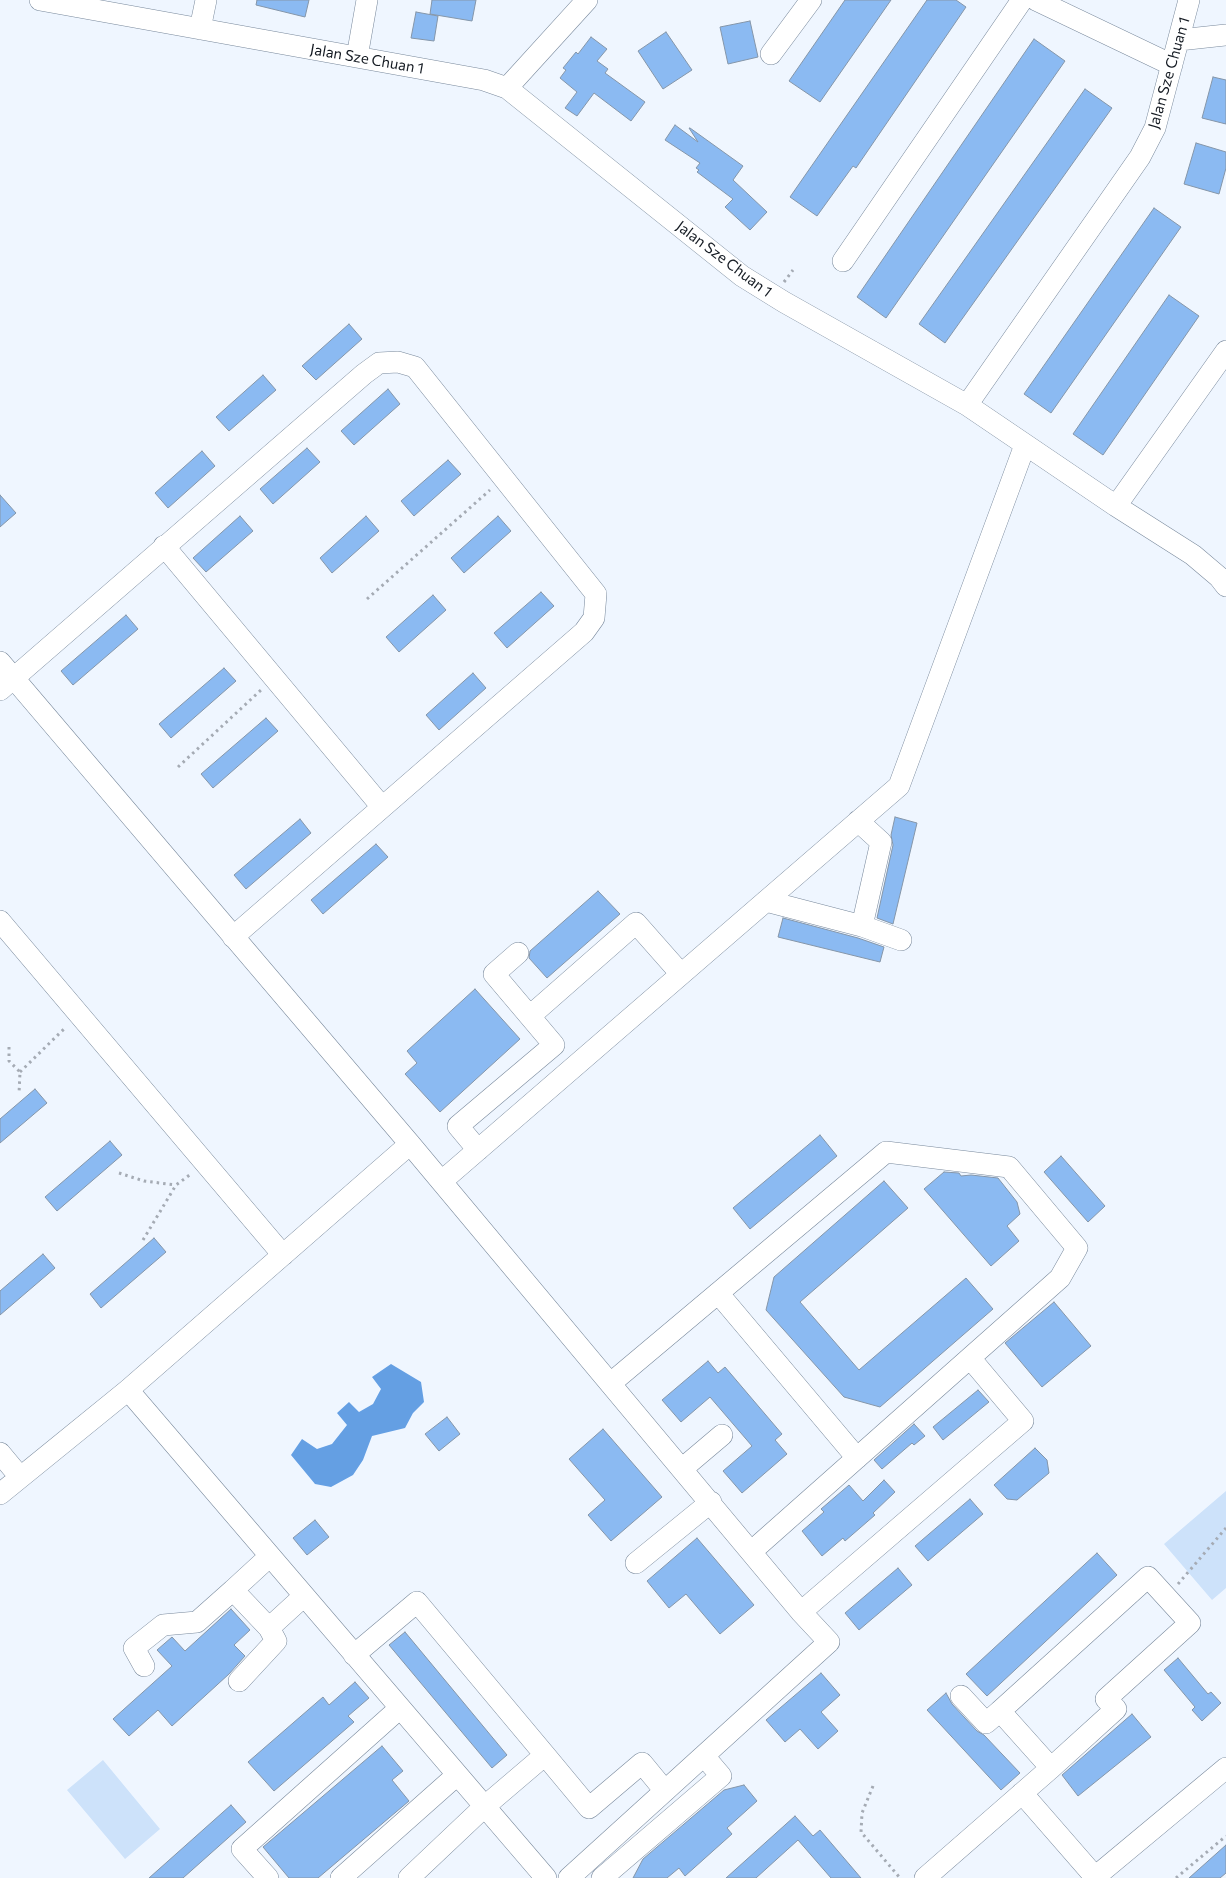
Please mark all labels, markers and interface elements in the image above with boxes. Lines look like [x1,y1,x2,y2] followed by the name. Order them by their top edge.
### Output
[1144,15,1194,131] street label: Jalan Sze Chuan 1
[309,40,425,78] street label: Jalan Sze Chuan 1
[673,217,775,301] street label: Jalan Sze Chuan 1

